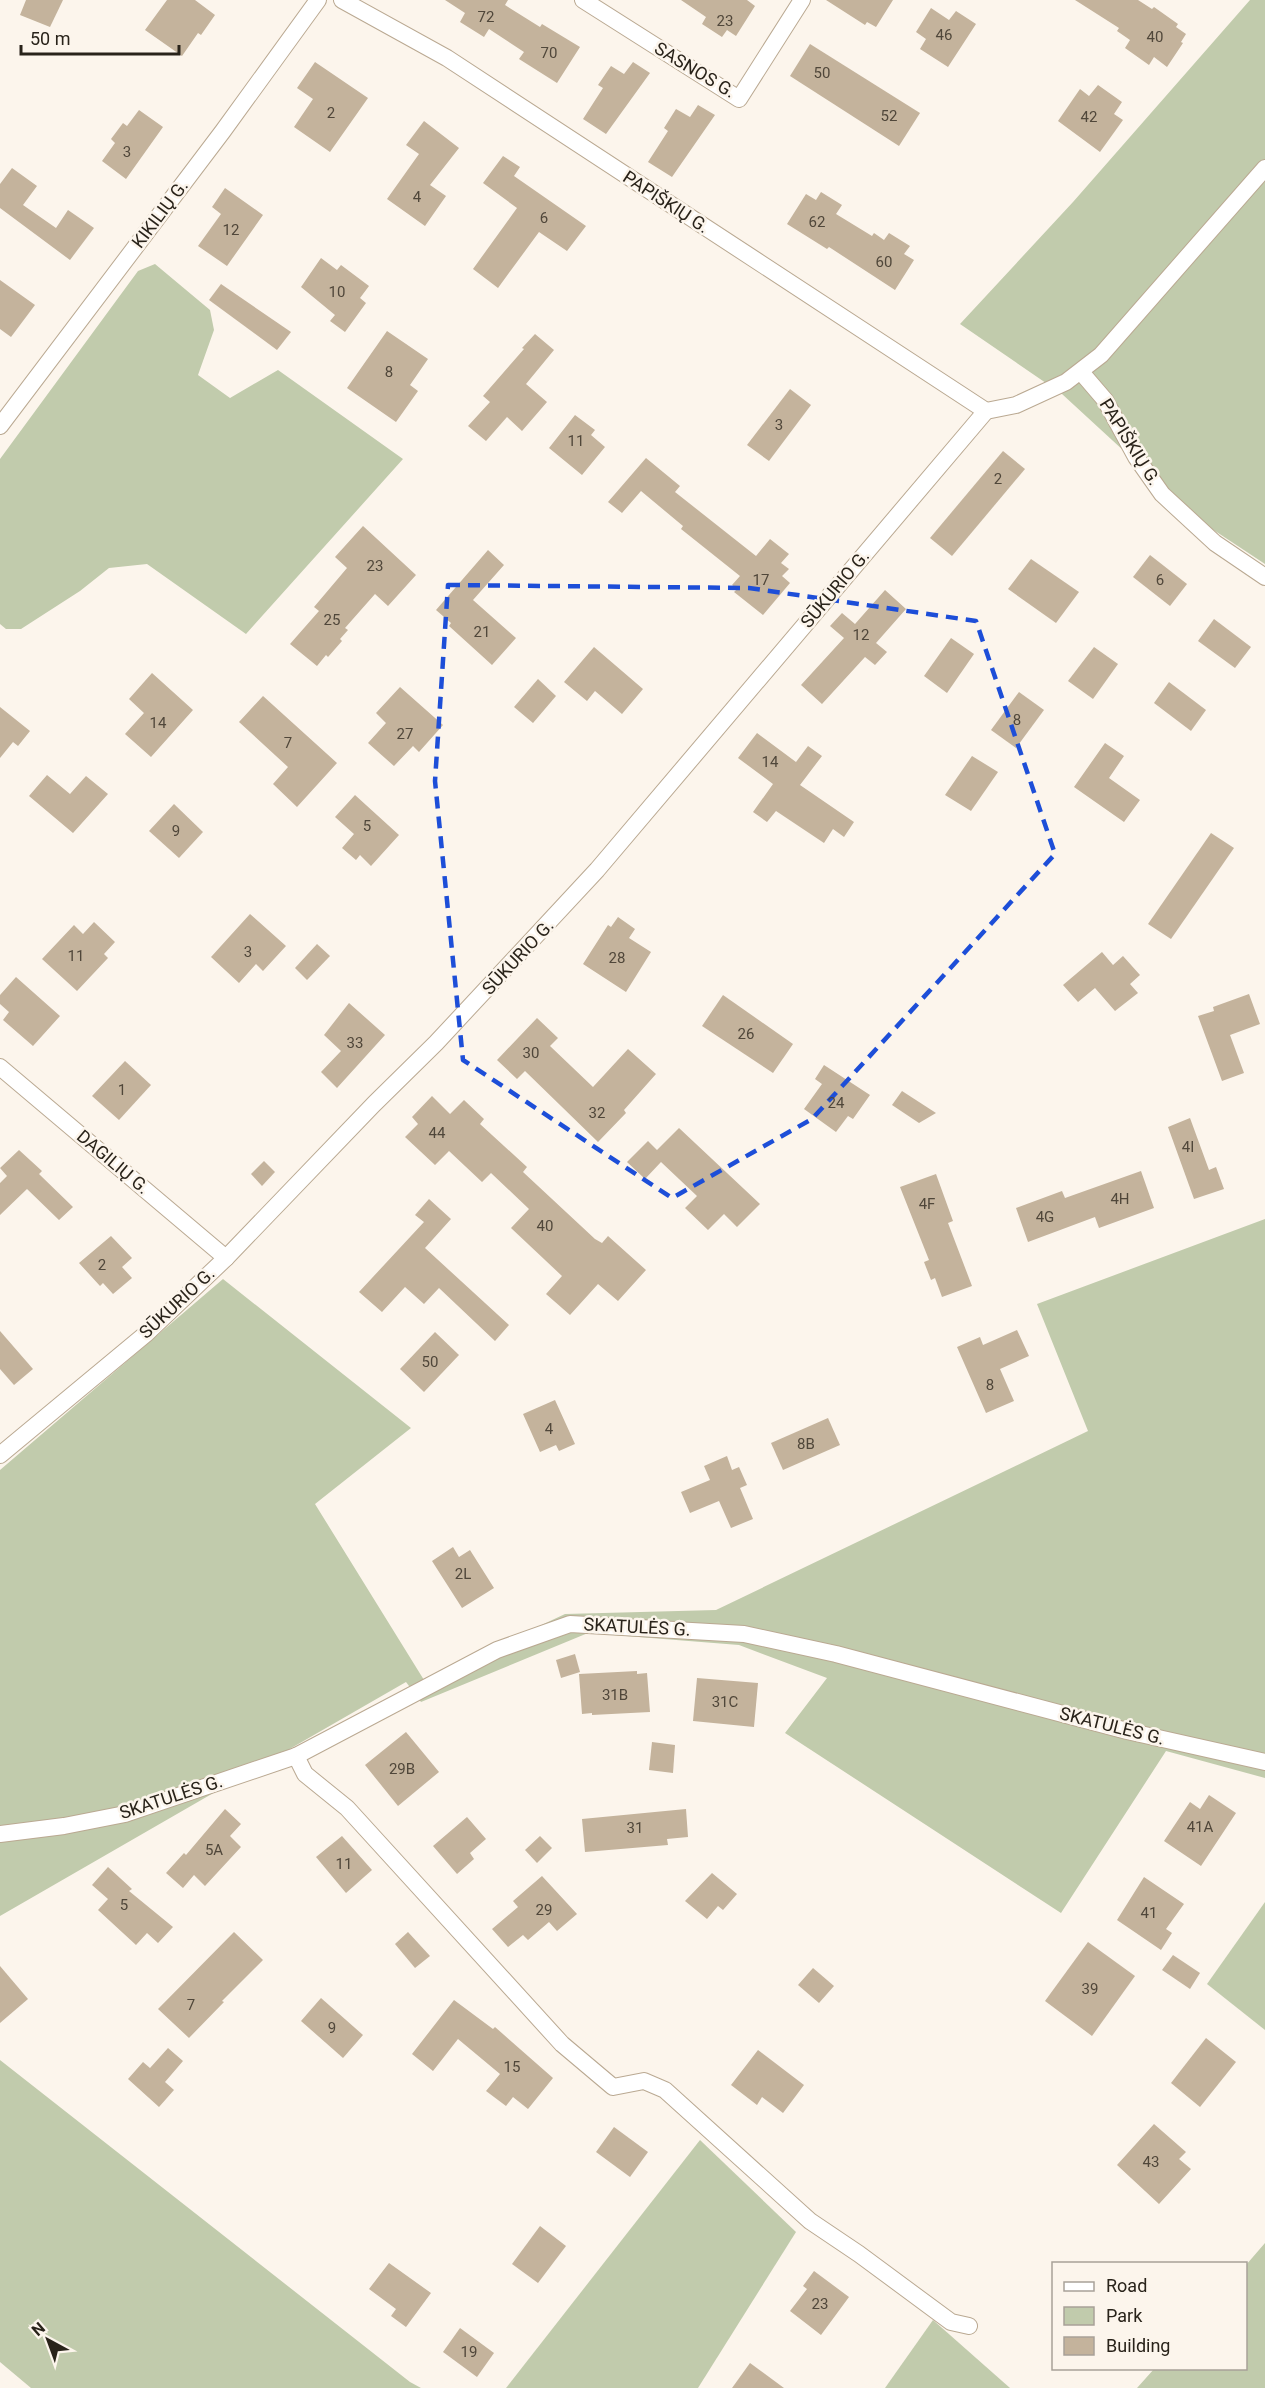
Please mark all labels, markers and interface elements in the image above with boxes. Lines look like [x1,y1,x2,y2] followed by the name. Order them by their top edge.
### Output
[478,8,494,26] house number: 72
[717,12,733,30] house number: 23
[21,18,178,56] scale bar
[936,26,952,44] house number: 46
[30,28,70,49] text: 50 m
[1147,28,1163,46] house number: 40
[651,37,739,102] street label: SASNOS G.
[541,44,557,62] house number: 70
[814,64,830,82] house number: 50
[327,104,335,122] house number: 2
[881,107,897,125] house number: 52
[1081,108,1097,126] house number: 42
[123,143,131,161] house number: 3
[619,166,713,237] street label: PAPIŠKIŲ G.
[127,175,192,252] street label: KIKILIŲ G.
[413,188,422,206] house number: 4
[540,209,548,227] house number: 6
[809,213,825,231] house number: 62
[223,221,239,239] house number: 12
[876,253,892,271] house number: 60
[329,283,345,301] house number: 10
[385,363,393,381] house number: 8
[1096,395,1165,489] street label: PAPIŠKIŲ G.
[775,416,783,434] house number: 3
[568,432,584,450] house number: 11
[994,470,1002,488] house number: 2
[796,545,873,632] street label: SŪKURIO G.
[367,557,383,575] house number: 23
[753,571,769,589] house number: 17
[1156,571,1164,589] house number: 6
[324,611,340,629] house number: 25
[474,623,490,641] house number: 21
[853,626,869,644] house number: 12
[1013,711,1021,729] house number: 8
[150,714,167,732] house number: 14
[397,725,413,743] house number: 27
[284,734,292,752] house number: 7
[762,753,779,771] house number: 14
[363,817,371,835] house number: 5
[172,822,180,840] house number: 9
[478,915,558,999] street label: SŪKURIO G.
[244,943,252,961] house number: 3
[68,947,84,965] house number: 11
[609,949,625,967] house number: 28
[738,1025,754,1043] house number: 26
[347,1034,363,1052] house number: 33
[523,1044,539,1062] house number: 30
[118,1081,126,1099] house number: 1
[828,1094,845,1112] house number: 24
[589,1104,605,1122] house number: 32
[429,1124,446,1142] house number: 44
[73,1125,154,1198] street label: DAGILIŲ G.
[1182,1138,1194,1156] house number: 4I
[1110,1190,1130,1208] house number: 4H
[919,1195,935,1213] house number: 4F
[1036,1208,1054,1226] house number: 4G
[537,1217,553,1235] house number: 40
[98,1256,106,1274] house number: 2
[135,1263,219,1343] street label: SŪKURIO G.
[422,1353,438,1371] house number: 50
[986,1376,994,1394] house number: 8
[545,1420,554,1438] house number: 4
[797,1435,815,1453] house number: 8B
[455,1565,471,1583] house number: 2L
[583,1613,691,1640] street label: SKATULĖS G.
[602,1686,628,1704] house number: 31B
[712,1693,739,1711] house number: 31C
[1058,1702,1167,1749] street label: SKATULĖS G.
[389,1760,415,1778] house number: 29B
[117,1770,225,1823] street label: SKATULĖS G.
[1187,1818,1214,1836] house number: 41A
[627,1819,643,1837] house number: 31
[205,1841,223,1859] house number: 5A
[336,1855,352,1873] house number: 11
[120,1896,128,1914] house number: 5
[536,1901,552,1919] house number: 29
[1141,1904,1157,1922] house number: 41
[1082,1980,1098,1998] house number: 39
[187,1996,195,2014] house number: 7
[328,2019,336,2037] house number: 9
[504,2058,520,2076] house number: 15
[1143,2153,1159,2171] house number: 43
[1052,2262,1247,2370] legend
[1106,2275,1147,2296] text: Road
[812,2295,828,2313] house number: 23
[1106,2305,1143,2326] text: Park
[18,2310,78,2370] north arrow
[28,2318,49,2340] text: N
[1106,2335,1170,2356] text: Building
[461,2343,477,2361] house number: 19

